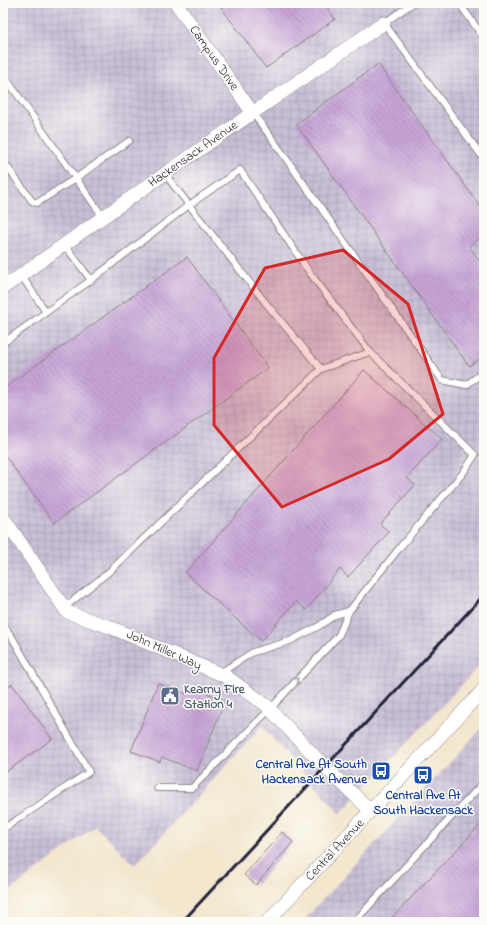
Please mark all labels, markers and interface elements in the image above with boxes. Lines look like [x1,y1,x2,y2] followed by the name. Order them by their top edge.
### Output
[184,22,244,95] street label: Campus Drive
[144,116,242,192] street label: Hackensack Avenue
[123,625,205,676] street label: John Miller Way
[291,677,299,685] one-way arrow
[184,680,246,714] place label: Kearny Fire Station 4
[159,685,181,707] public building icon: Kearny Fire Station 4
[256,755,368,789] place label: Central Ave At South Hackensack Avenue
[370,760,392,782] bus stop icon: Central Ave At South Hackensack Avenue
[412,764,434,786] bus stop icon: Central Ave At South Hackensack
[373,786,473,820] place label: Central Ave At South Hackensack
[301,814,369,885] street label: Central Avenue

